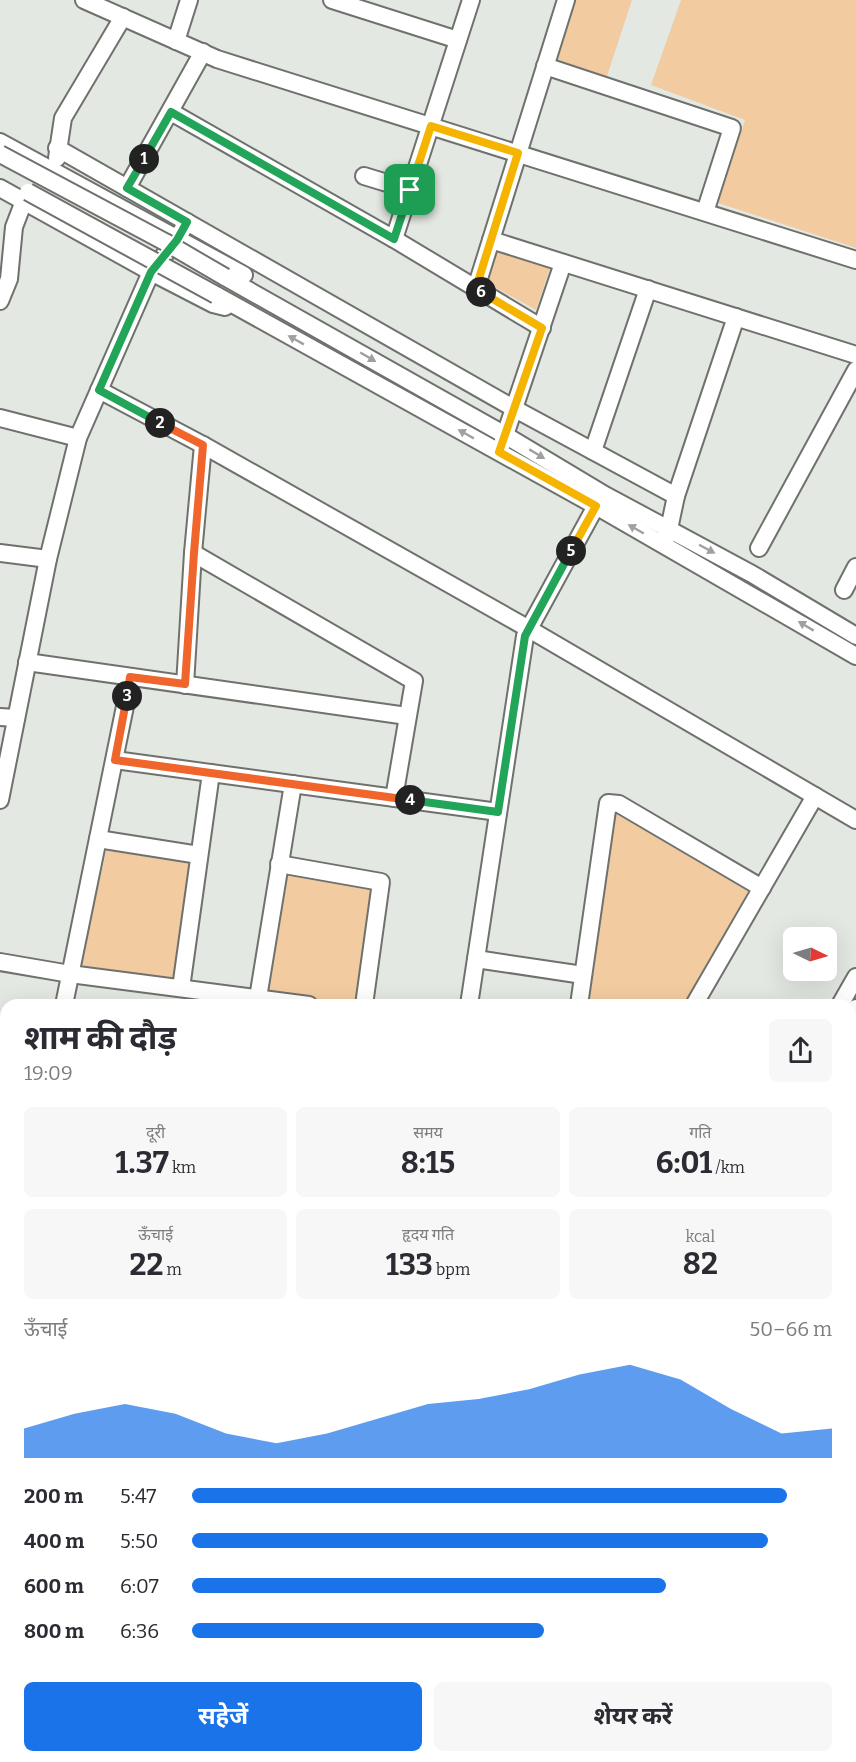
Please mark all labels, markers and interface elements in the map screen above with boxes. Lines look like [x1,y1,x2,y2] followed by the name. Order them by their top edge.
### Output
[129,144,159,174] pin: 1
[141,149,147,168] text: 1
[384,164,435,215] pin
[393,173,426,206] icon: arrive
[466,277,496,307] pin: 6
[476,282,486,301] text: 6
[287,335,304,345] one-way arrow
[359,352,376,362] one-way arrow
[145,408,175,438] pin: 2
[155,413,165,432] text: 2
[458,429,475,439] one-way arrow
[529,449,545,460] one-way arrow
[628,525,645,535] one-way arrow
[556,536,586,566] pin: 5
[567,541,575,560] text: 5
[698,544,716,554] one-way arrow
[798,621,814,632] one-way arrow
[112,681,142,711] pin: 3
[122,686,132,705] text: 3
[395,785,425,815] pin: 4
[405,790,415,809] text: 4
[783,927,837,981] north arrow
[783,927,837,981] map controls
[24,1018,176,1058] text: शाम की दौड़
[769,1019,832,1082] button: share
[24,1061,73,1085] text: 19:09
[146,1123,165,1142] text: दूरी
[413,1123,443,1142] text: समय
[689,1123,711,1142] text: गति
[115,1145,169,1181] text: 1.37
[401,1145,455,1181] text: 8:15
[656,1145,712,1181] text: 6:01
[169,1158,196,1177] text: km
[712,1158,745,1177] text: /km
[138,1225,173,1244] text: ऊँचाई
[402,1225,454,1244] text: हृदय गति
[685,1227,715,1246] text: kcal
[683,1246,718,1282] text: 82
[130,1247,163,1283] text: 22
[386,1247,433,1283] text: 133
[163,1260,182,1279] text: m
[433,1260,470,1279] text: bpm
[24,1317,67,1341] text: ऊँचाई
[750,1317,832,1341] text: 50–66 m
[24,1484,83,1508] text: 200 m
[120,1484,156,1508] text: 5:47
[24,1529,84,1553] text: 400 m
[120,1529,158,1553] text: 5:50
[24,1574,84,1598] text: 600 m
[120,1574,159,1598] text: 6:07
[24,1619,84,1643] text: 800 m
[120,1619,159,1643] text: 6:36
[24,1682,422,1751] button: सहेजें
[434,1682,832,1751] button: शेयर करें

